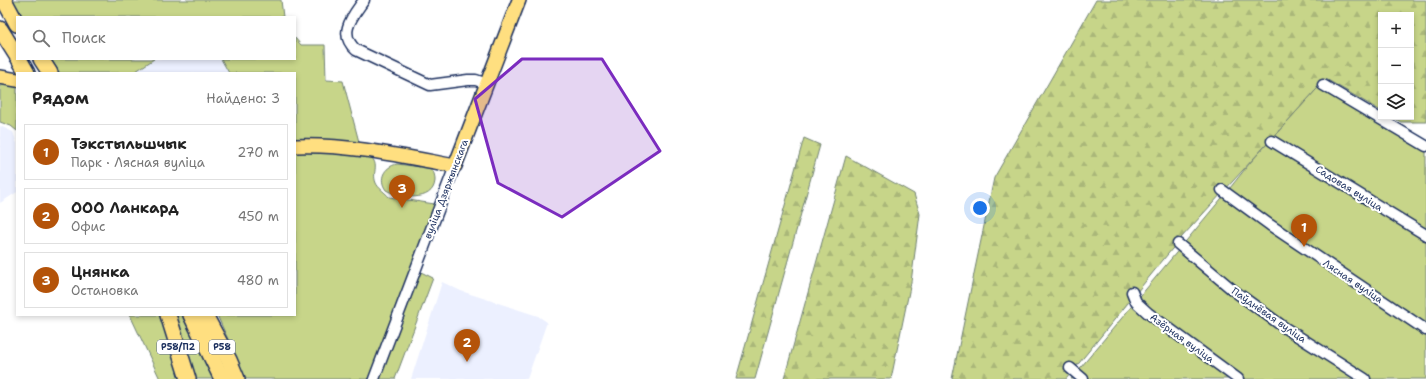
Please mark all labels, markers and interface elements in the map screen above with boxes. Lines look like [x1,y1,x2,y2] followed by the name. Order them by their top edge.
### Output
[1378,12,1414,120] map controls
[1378,12,1414,48] button: +
[16,16,296,60] search box
[30,27,52,49] icon: search
[62,28,106,48] text: Поиск
[1378,48,1414,84] button: −
[1378,84,1414,120] button: layers
[32,87,89,109] text: Рядом
[206,90,280,107] text: Найдено: 3
[71,134,187,154] text: Тэкстыльшчык
[421,137,471,241] street label: вуліца Дзяржынскага
[43,144,49,161] text: 1
[237,144,279,161] text: 270 m
[71,154,205,171] text: Парк · Лясная вуліца
[1313,162,1386,214] street label: Садовая вуліца
[389,175,415,208] pin: 3
[71,198,179,218] text: ООО Ланкард
[970,198,990,218] your location
[41,208,51,225] text: 2
[238,208,279,225] text: 450 m
[1291,214,1317,247] pin: 1
[71,218,106,235] text: Офис
[1320,256,1386,306] street label: Лясная вуліца
[71,262,130,282] text: Цнянка
[41,272,51,289] text: 3
[237,272,279,289] text: 480 m
[71,282,138,299] text: Остановка
[1229,284,1310,346] street label: Паўднёвая вуліца
[1147,310,1217,366] street label: Азёрная вуліца
[454,329,480,362] pin: 2
[157,340,199,354] road number: Р58/П2
[209,340,235,354] road number: Р58

